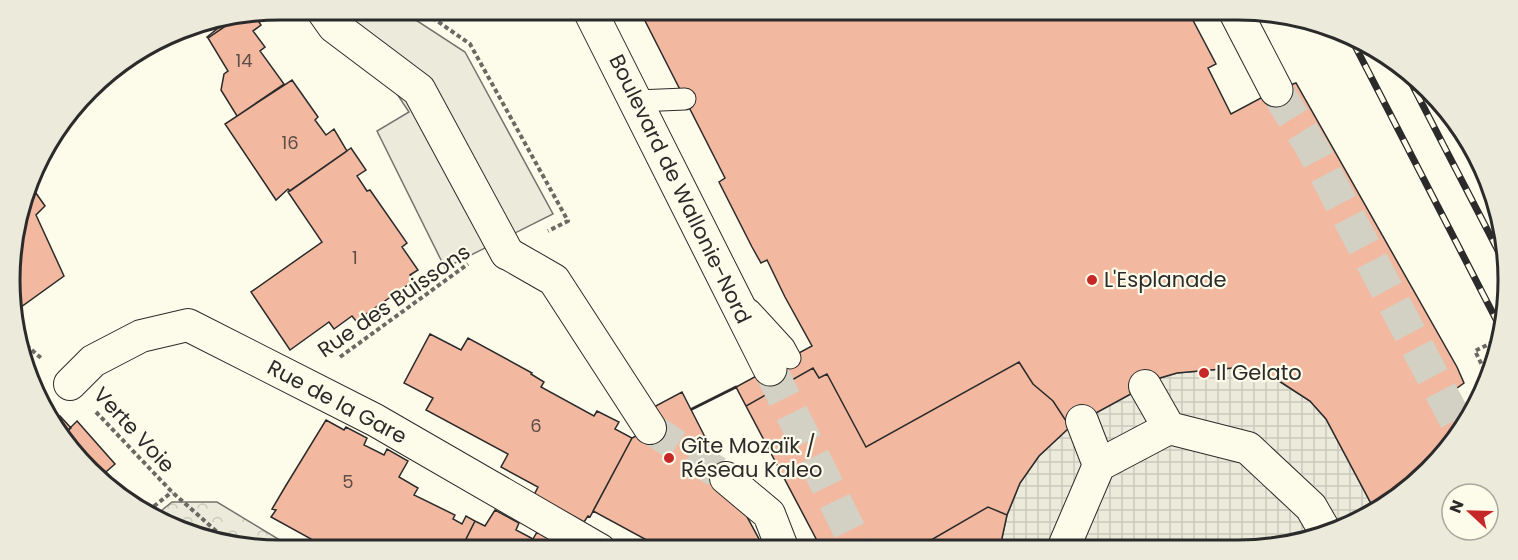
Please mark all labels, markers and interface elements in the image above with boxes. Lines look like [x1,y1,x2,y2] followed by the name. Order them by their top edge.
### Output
[235,48,253,73] house number: 14
[602,49,758,328] street label: Boulevard de Wallonie-Nord
[281,130,299,155] house number: 16
[312,237,476,364] street label: Rue des Buissons
[352,245,358,270] house number: 1
[1104,265,1227,294] place label: L'Esplanade
[1085,273,1099,287] marker: L'Esplanade
[262,353,412,451] street label: Rue de la Gare
[1216,358,1302,387] place label: Il Gelato
[1197,366,1211,380] marker: Il Gelato
[87,381,182,479] street label: Verte Voie
[530,413,542,438] house number: 6
[681,431,822,484] place label: Gîte Mozaïk / Réseau Kaleo
[662,451,676,465] marker: Gîte Mozaïk / Réseau Kaleo
[342,469,354,494] house number: 5
[1440,482,1500,542] north arrow
[1444,497,1469,516] text: N

